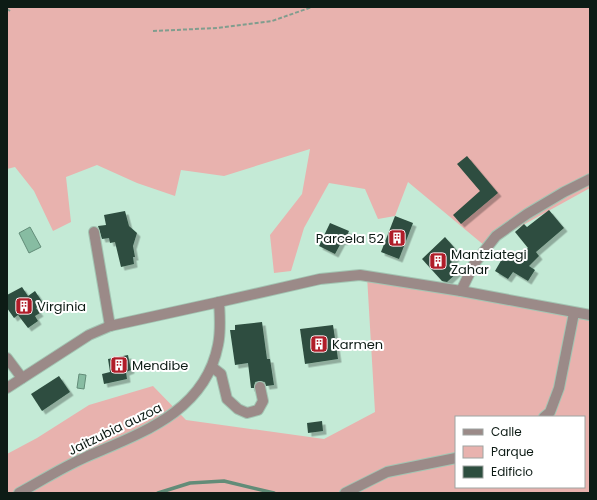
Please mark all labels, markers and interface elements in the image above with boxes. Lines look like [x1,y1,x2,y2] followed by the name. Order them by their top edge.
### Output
[387,228,407,248] building icon: Parcela 52
[316,229,384,248] place label: Parcela 52
[451,245,527,279] place label: Mantziategi Zahar
[428,251,448,271] building icon: Mantziategi Zahar
[14,296,34,316] building icon: Virginia
[37,297,86,316] place label: Virginia
[309,334,329,354] building icon: Karmen
[332,335,383,354] place label: Karmen
[109,355,129,375] building icon: Mendibe
[132,356,188,375] place label: Mendibe
[65,398,165,460] street label: Jaitzubia auzoa
[455,416,585,488] legend
[491,423,522,440] text: Calle
[491,443,534,460] text: Parque
[491,463,533,480] text: Edificio

